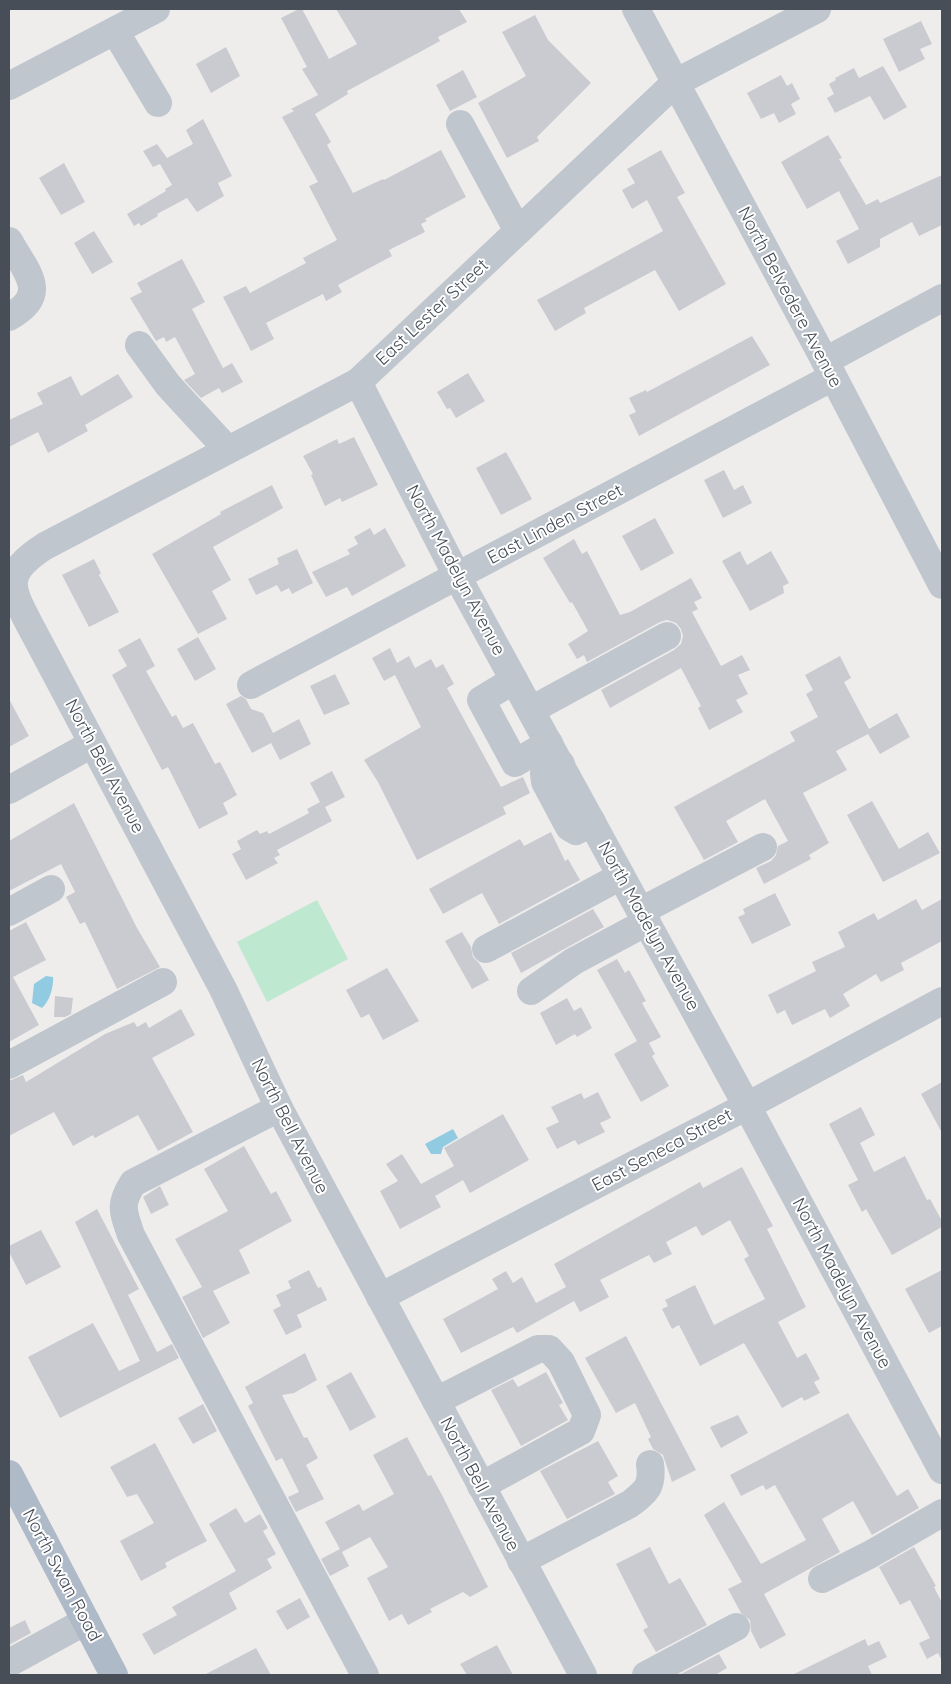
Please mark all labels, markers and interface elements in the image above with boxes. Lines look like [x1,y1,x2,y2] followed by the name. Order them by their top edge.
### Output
[733,202,848,391] street label: North Belvedere Avenue
[370,253,493,370] street label: East Lester Street
[483,478,626,569] street label: East Linden Street
[402,480,511,659] street label: North Madelyn Avenue
[60,695,151,837] street label: North Bell Avenue
[593,837,706,1014] street label: North Madelyn Avenue
[246,1054,334,1197] street label: North Bell Avenue
[588,1103,736,1196] street label: East Seneca Street
[788,1193,897,1372] street label: North Madelyn Avenue
[435,1413,526,1555] street label: North Bell Avenue
[18,1505,107,1645] street label: North Swan Road

